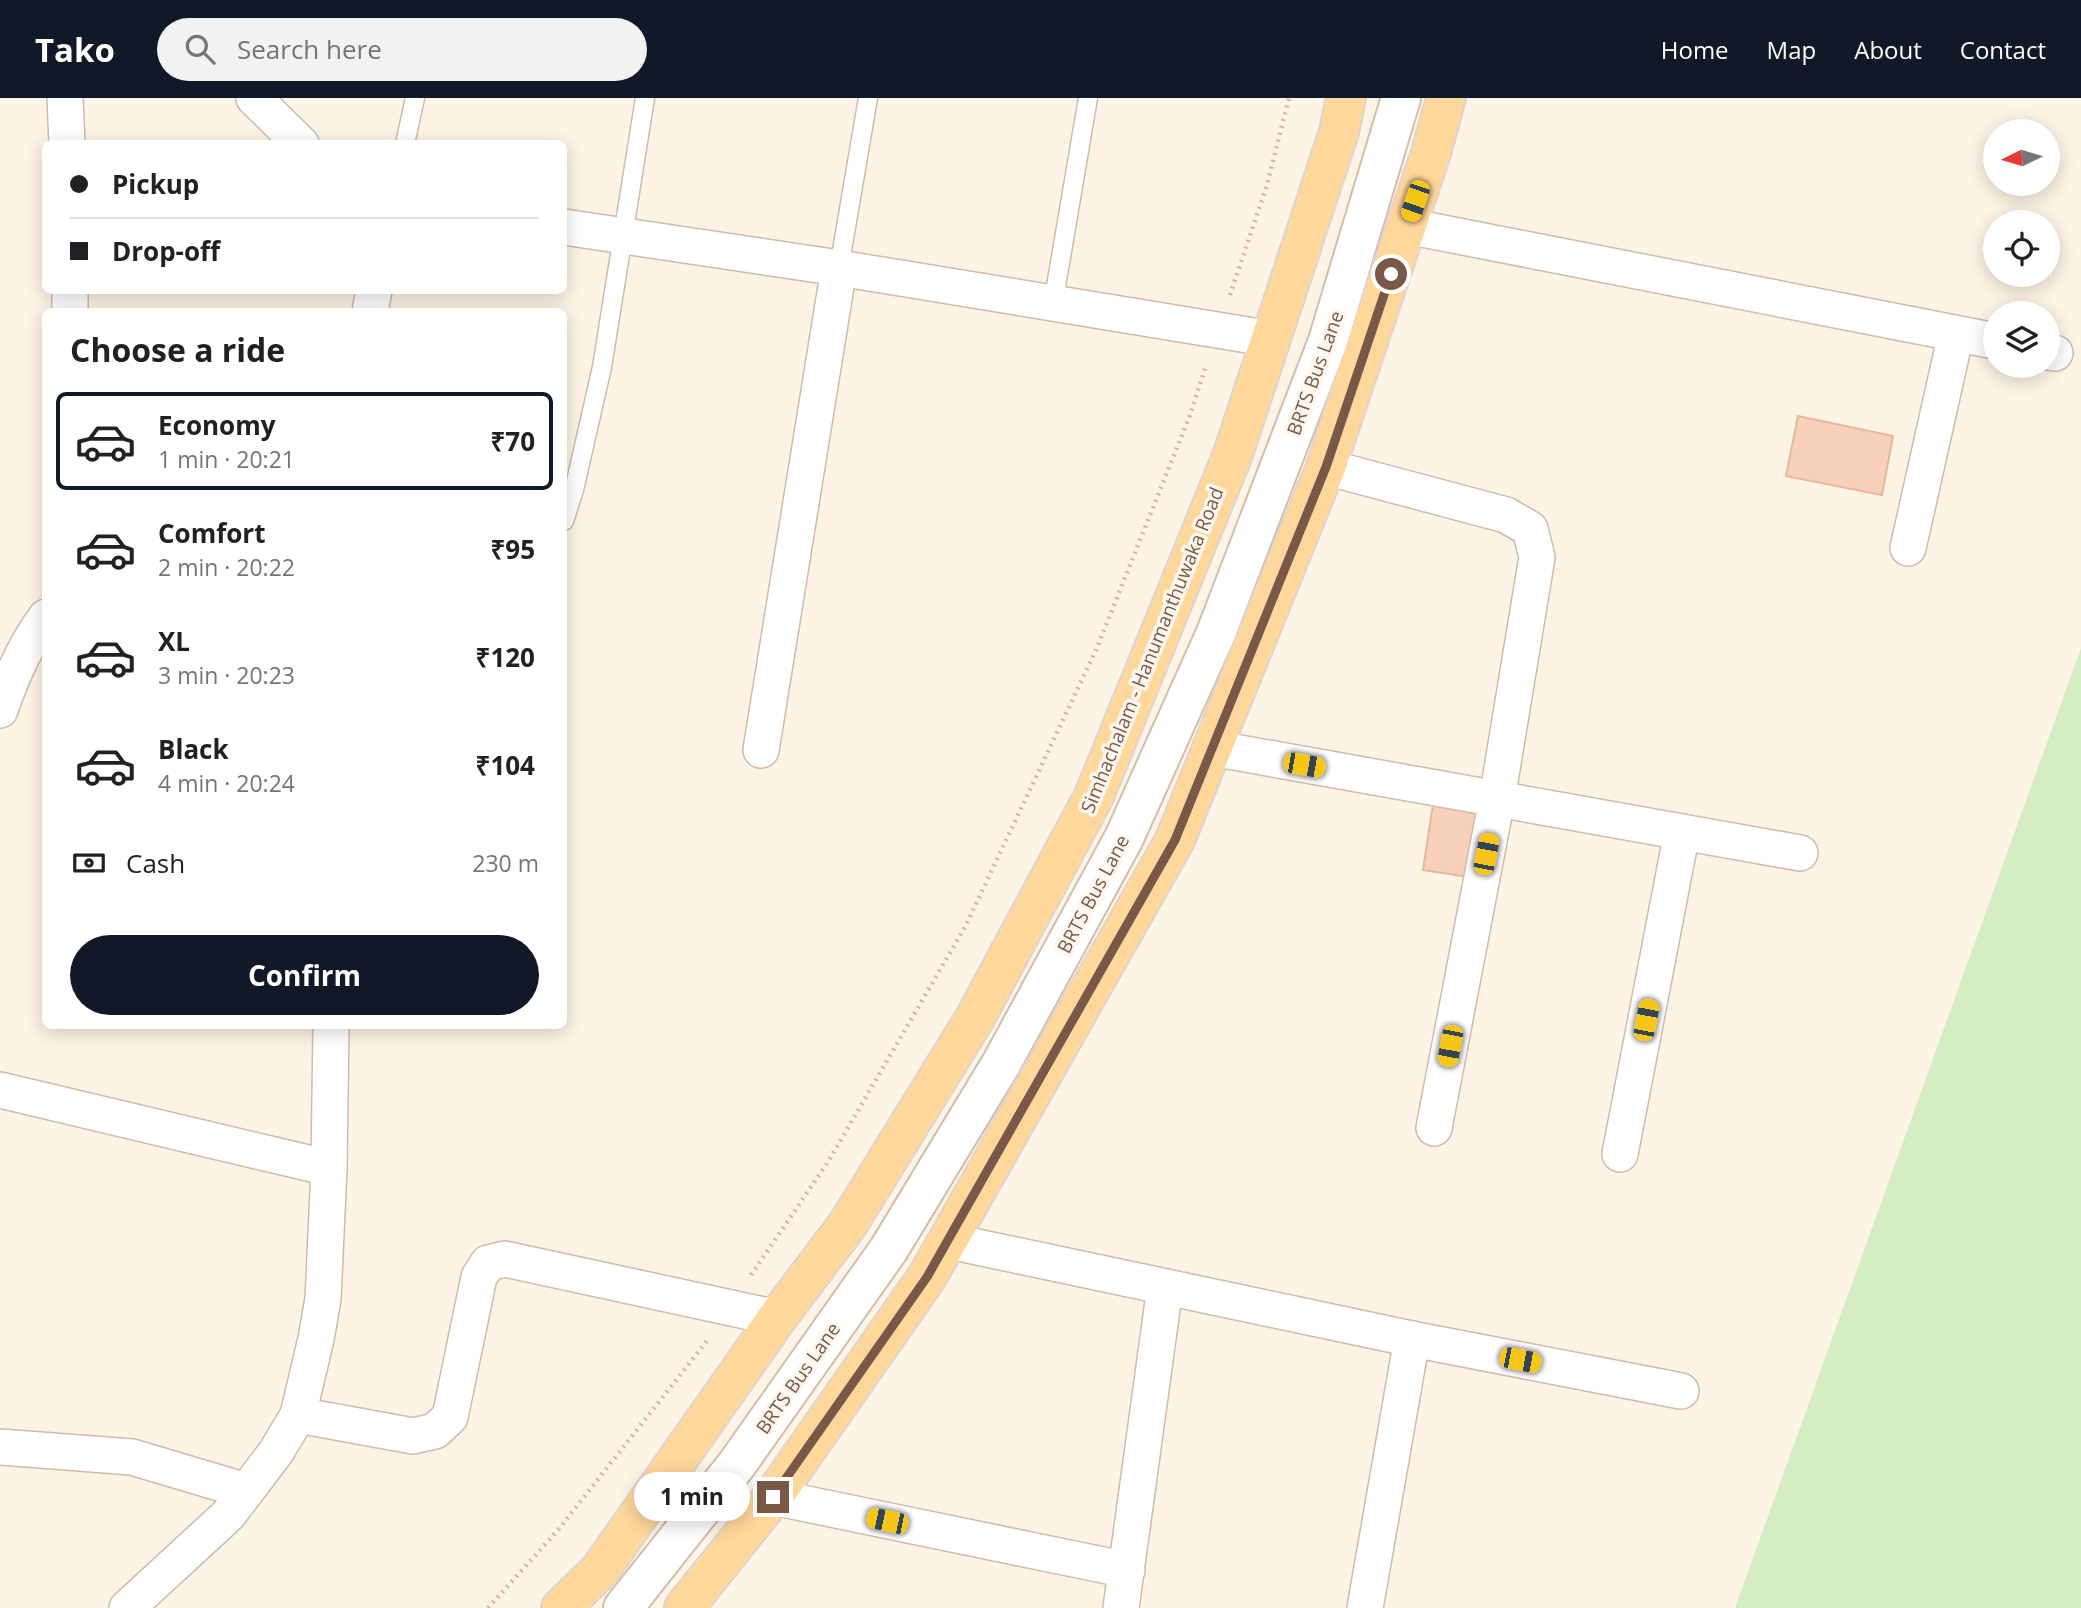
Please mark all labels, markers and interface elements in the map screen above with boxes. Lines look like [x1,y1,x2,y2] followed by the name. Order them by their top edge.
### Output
[157,18,647,81] search box
[35,27,115,72] text: Tako
[181,30,219,68] icon: search
[237,31,382,67] text: Search here
[1661,33,1729,66] text: Home
[1767,33,1816,66] text: Map
[1854,33,1922,66] text: About
[1960,33,2046,66] text: Contact
[1983,119,2060,196] north arrow
[1983,119,2060,378] map controls
[112,166,199,202] text: Pickup
[1399,178,1432,224] car
[1983,210,2060,287] button: locate
[112,233,220,269] text: Drop-off
[1375,258,1407,290] route start
[1983,301,2060,378] button: layers
[1280,307,1350,439] street label: BRTS Bus Lane
[70,328,285,371] text: Choose a ride
[158,407,276,443] text: Economy
[74,410,137,473] icon: car
[490,423,535,459] text: ₹70
[158,443,295,475] text: 1 min · 20:21
[1075,483,1229,817] street label: Simhachalam - Hanumanthuwaka Road
[158,515,265,551] text: Comfort
[74,518,137,581] icon: car
[490,531,535,567] text: ₹95
[158,551,295,583] text: 2 min · 20:22
[158,623,190,659] text: XL
[74,626,137,689] icon: car
[476,639,535,675] text: ₹120
[158,659,295,691] text: 3 min · 20:23
[158,731,229,767] text: Black
[74,734,137,797] icon: car
[476,747,535,783] text: ₹104
[1282,751,1327,779] car
[158,767,295,799] text: 4 min · 20:24
[1051,830,1135,958] street label: BRTS Bus Lane
[1472,831,1501,877] car
[70,844,108,882] icon: cash
[126,845,185,881] text: Cash
[472,847,539,879] text: 230 m
[70,935,539,1015] button: Confirm
[1632,997,1661,1043] car
[1436,1023,1465,1069] car
[750,1317,846,1439] street label: BRTS Bus Lane
[1498,1346,1543,1374] car
[633,1472,748,1522] callout: 1 min
[660,1480,724,1512] text: 1 min
[757,1481,789,1513] route end
[865,1506,910,1536] car

